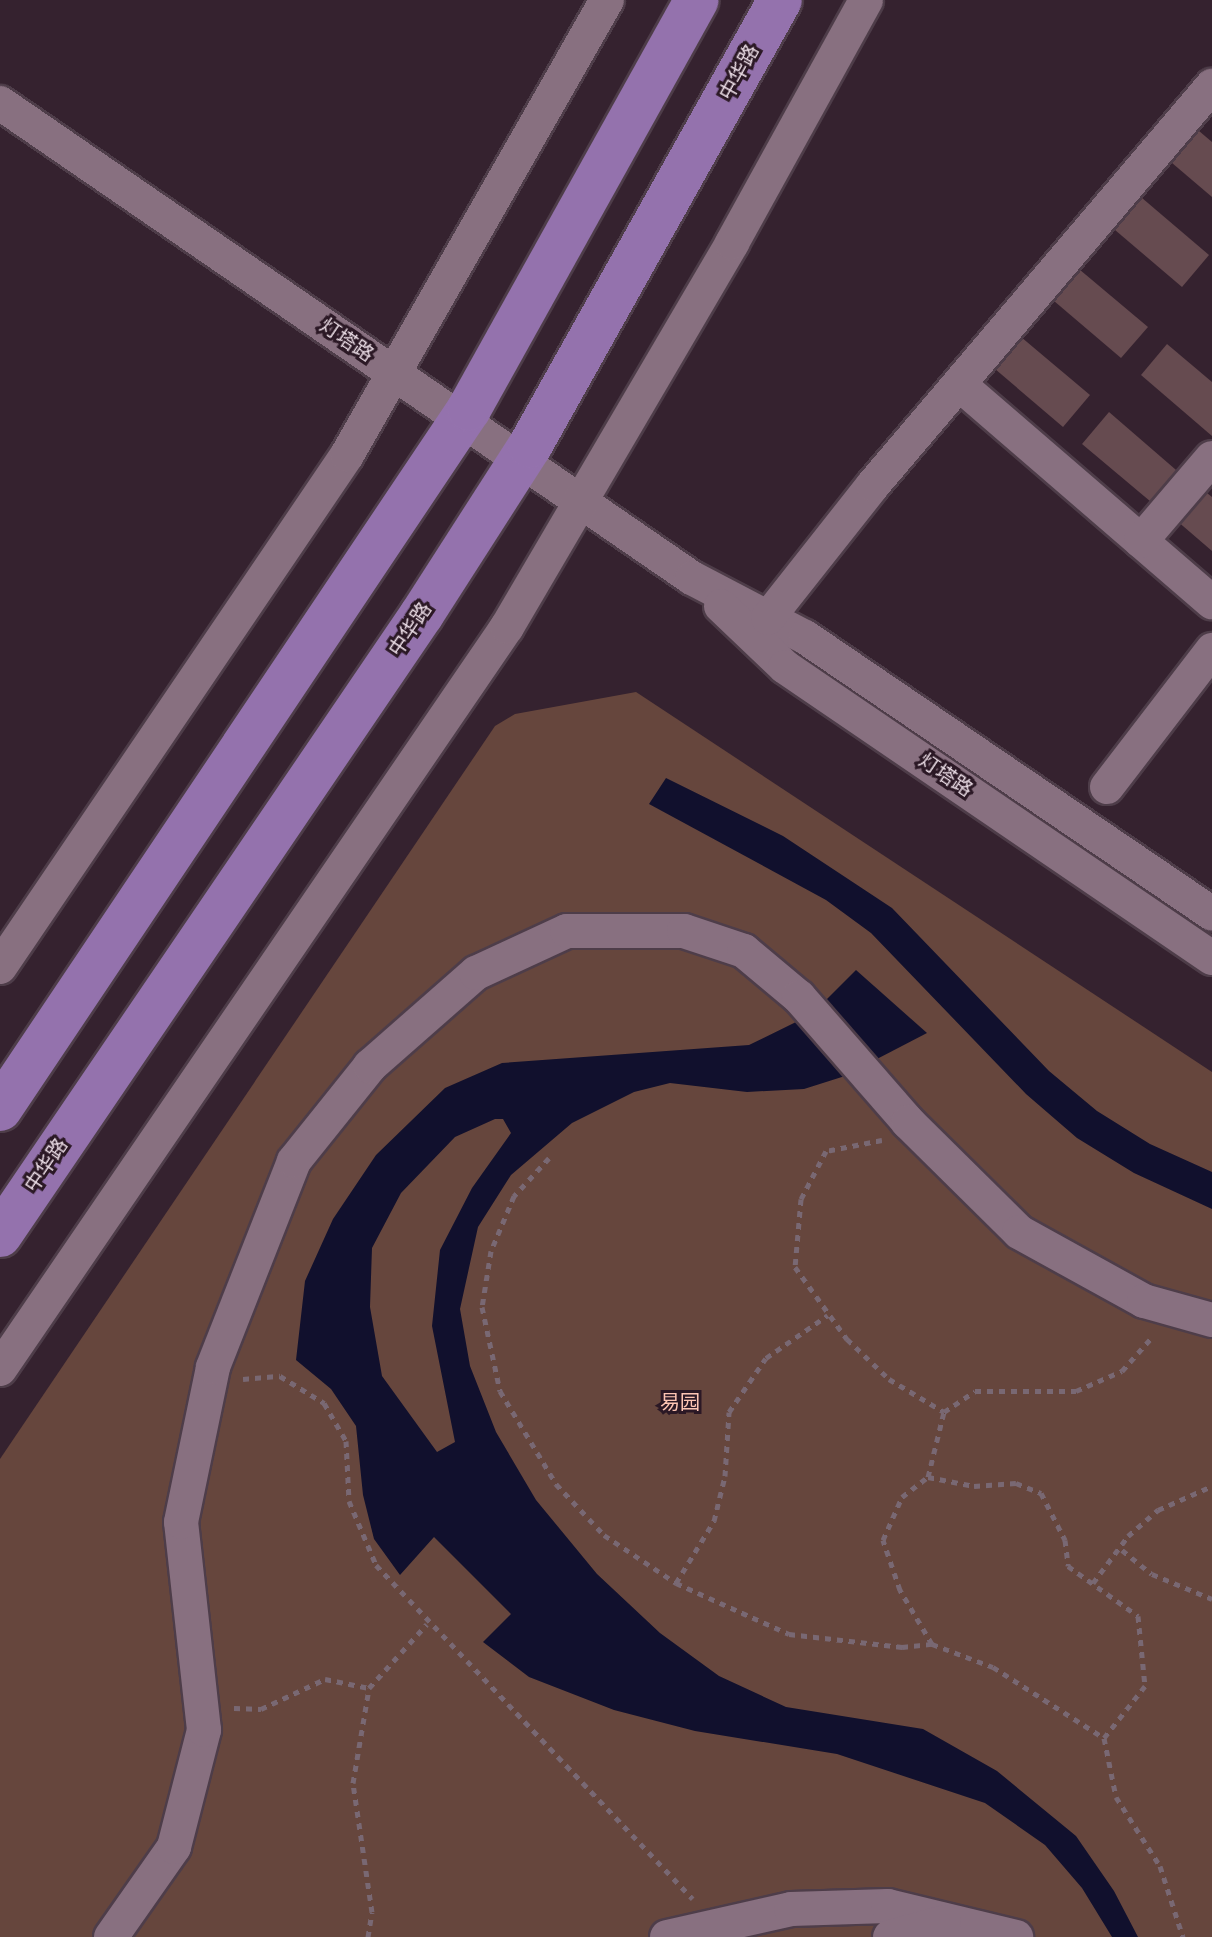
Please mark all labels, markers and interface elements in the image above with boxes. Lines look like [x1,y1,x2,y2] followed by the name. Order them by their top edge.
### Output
[715,41,765,105] street label: 中华路
[314,314,378,368] street label: 灯塔路
[384,598,438,662] street label: 中华路
[913,749,977,803] street label: 灯塔路
[20,1134,74,1198] street label: 中华路
[660,1391,700,1415] park label: 易园

